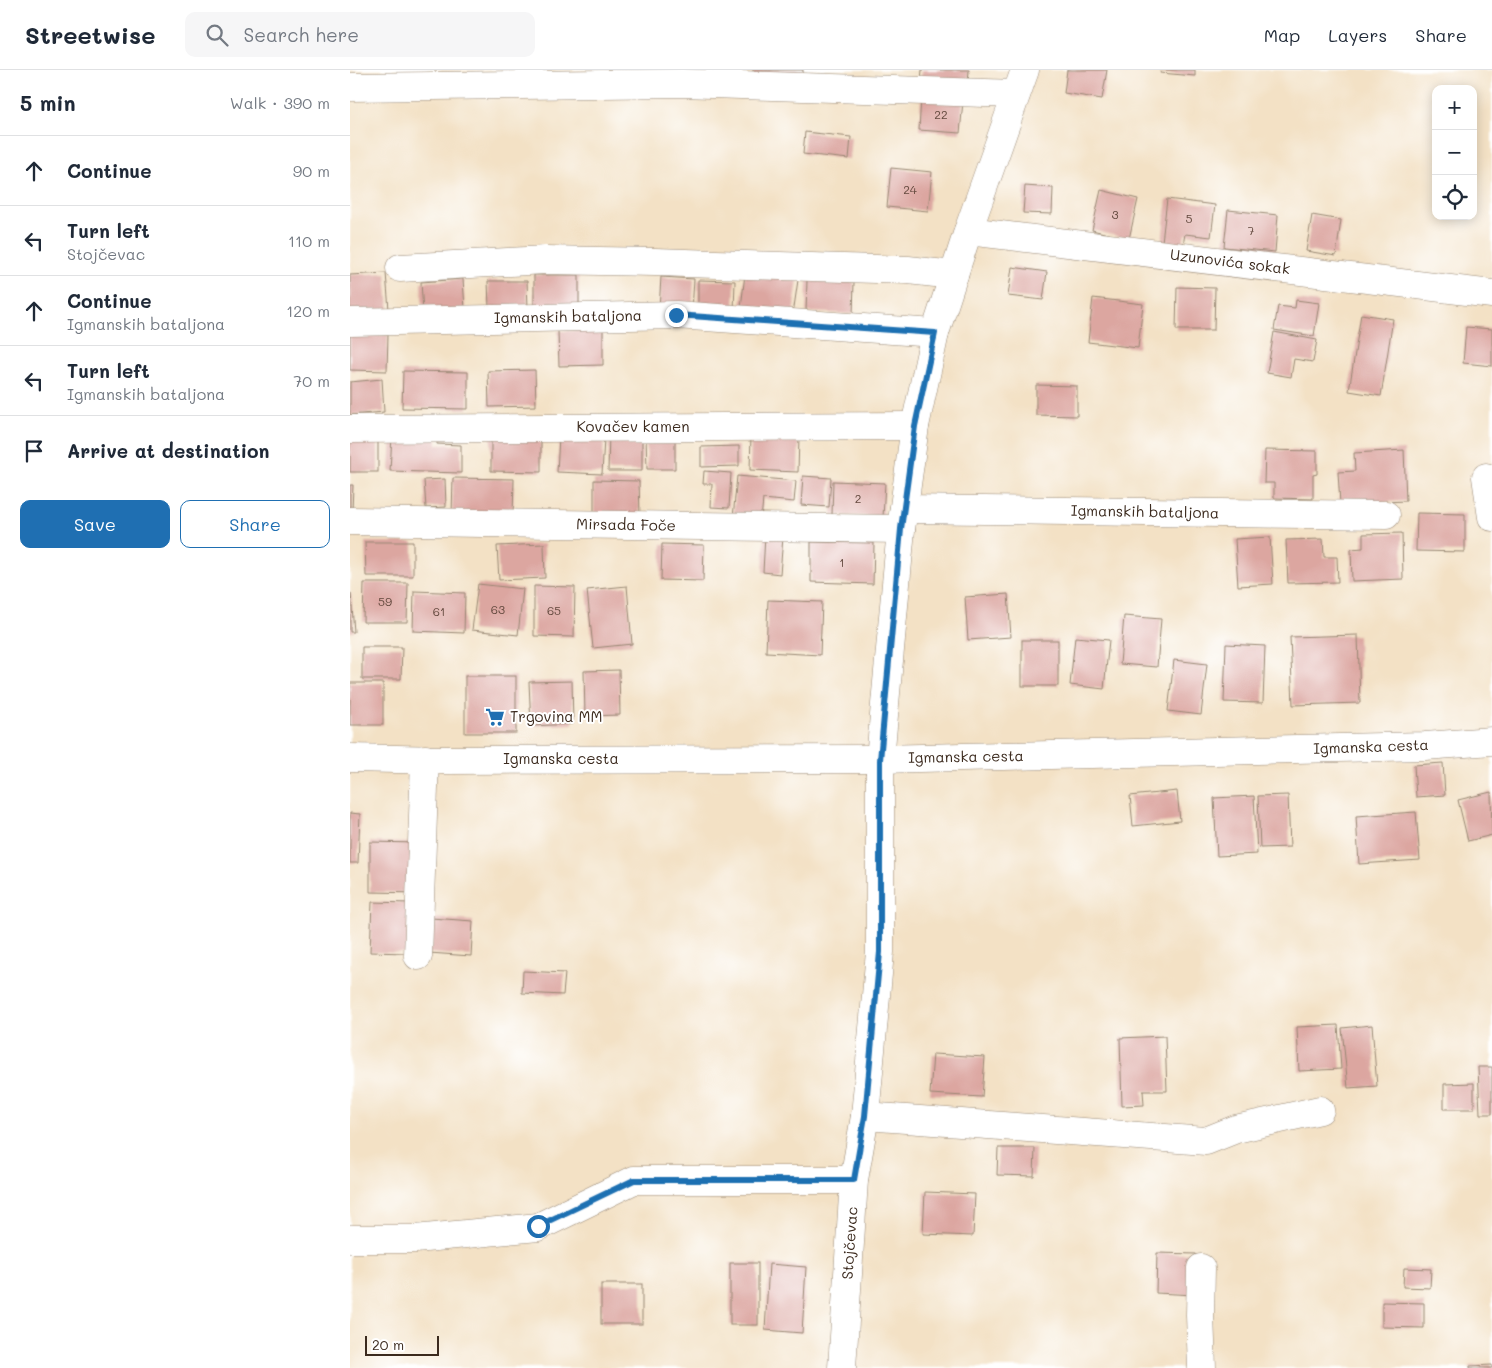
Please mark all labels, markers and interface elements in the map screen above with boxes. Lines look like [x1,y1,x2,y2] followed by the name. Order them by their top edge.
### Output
[185,12,535,57] search box
[25,19,155,50] text: Streetwise
[203,21,231,49] icon: search
[243,22,359,47] text: Search here
[1264,23,1300,47] text: Map
[1328,23,1387,47] text: Layers
[1415,23,1467,47] text: Share
[1432,85,1477,220] map controls
[1432,85,1477,130] button: +
[20,89,76,116] text: 5 min
[230,92,330,113] text: Walk · 390 m
[934,106,948,122] house number: 22
[1432,130,1477,175] button: −
[20,157,48,185] icon: ahead
[67,158,152,183] text: Continue
[293,160,330,181] text: 90 m
[1432,175,1477,220] button: locate
[903,181,917,197] house number: 24
[1111,206,1119,222] house number: 3
[1186,210,1193,226] house number: 5
[67,218,150,243] text: Turn left
[1248,222,1255,238] house number: 7
[20,227,48,255] icon: left
[288,230,330,251] text: 110 m
[67,243,145,264] text: Stojčevac
[1169,244,1291,278] street label: Uzunovića sokak
[67,288,152,313] text: Continue
[20,297,48,325] icon: ahead
[286,300,330,321] text: 120 m
[665,304,688,327] route end
[494,305,642,327] street label: Igmanskih bataljona
[67,313,225,334] text: Igmanskih bataljona
[67,358,150,383] text: Turn left
[20,367,48,395] icon: left
[293,370,330,391] text: 70 m
[67,383,225,404] text: Igmanskih bataljona
[577,416,689,436] street label: Kovačev kamen
[20,437,48,465] icon: arrive
[67,438,270,463] text: Arrive at destination
[855,490,861,506] house number: 2
[20,500,170,548] button: Save
[180,500,330,548] button: Share
[1071,500,1219,522] street label: Igmanskih bataljona
[576,513,676,535] street label: Mirsada Foče
[839,554,845,570] house number: 1
[378,593,392,609] house number: 59
[491,601,505,617] house number: 63
[547,602,561,618] house number: 65
[433,603,445,619] house number: 61
[484,706,506,728] supermarket icon: Trgovina MM
[510,706,602,726] place label: Trgovina MM
[1313,734,1429,758] street label: Igmanska cesta
[908,745,1024,767] street label: Igmanska cesta
[503,748,619,768] street label: Igmanska cesta
[836,1206,862,1280] street label: Stojčevac
[527,1215,550,1238] route start
[365,1333,439,1356] scale bar
[372,1335,404,1354] text: 20 m

